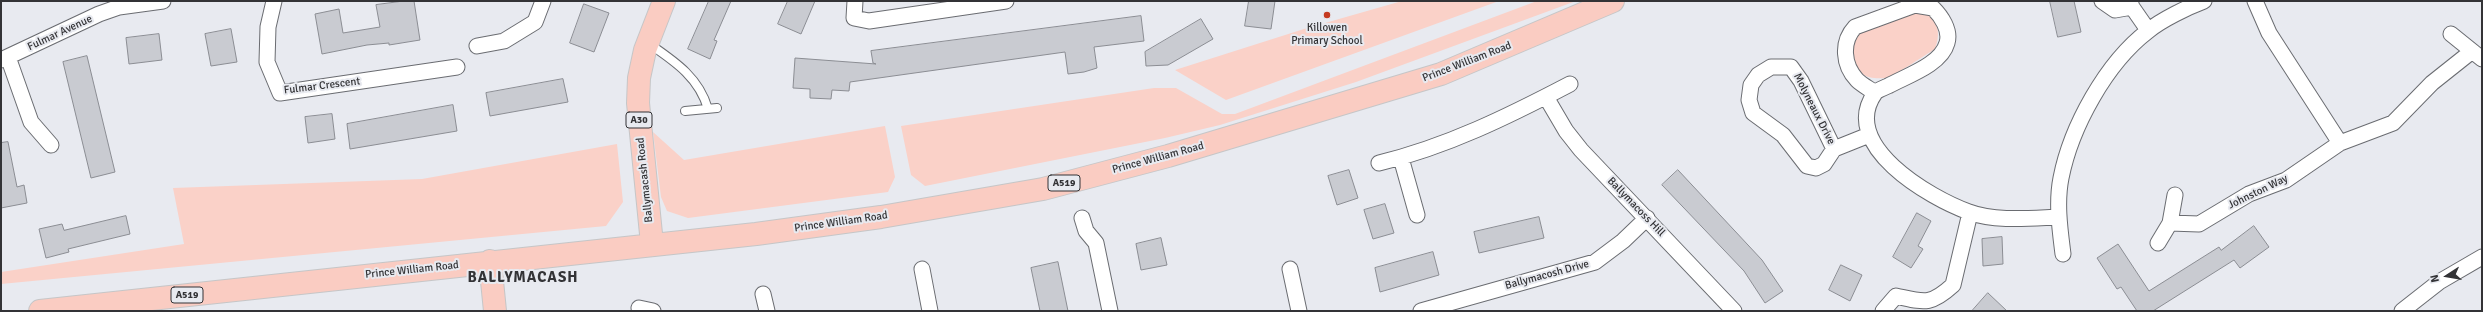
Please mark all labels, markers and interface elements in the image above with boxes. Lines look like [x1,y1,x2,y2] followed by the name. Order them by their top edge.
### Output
[1322,10,1332,20] marker: Killowen Primary School
[26,12,94,54] street label: Fulmar Avenue
[1291,21,1363,47] place label: Killowen Primary School
[1421,39,1513,85] street label: Prince William Road
[1790,71,1838,147] street label: Molyneaux Drive
[283,75,361,97] street label: Fulmar Crescent
[626,112,652,128] road number: A30
[634,137,656,223] street label: Ballymacash Road
[1111,139,1205,177] street label: Prince William Road
[2226,172,2290,212] street label: Johnston Way
[1048,175,1080,191] road number: A519
[1604,175,1668,239] street label: Ballymacoss Hill
[793,209,889,235] street label: Prince William Road
[2427,256,2467,296] north arrow
[1503,257,1591,293] street label: Ballymacosh Drive
[364,259,460,281] street label: Prince William Road
[467,269,579,287] district label: BALLYMACASH
[2428,274,2442,284] text: N
[171,287,203,303] road number: A519

